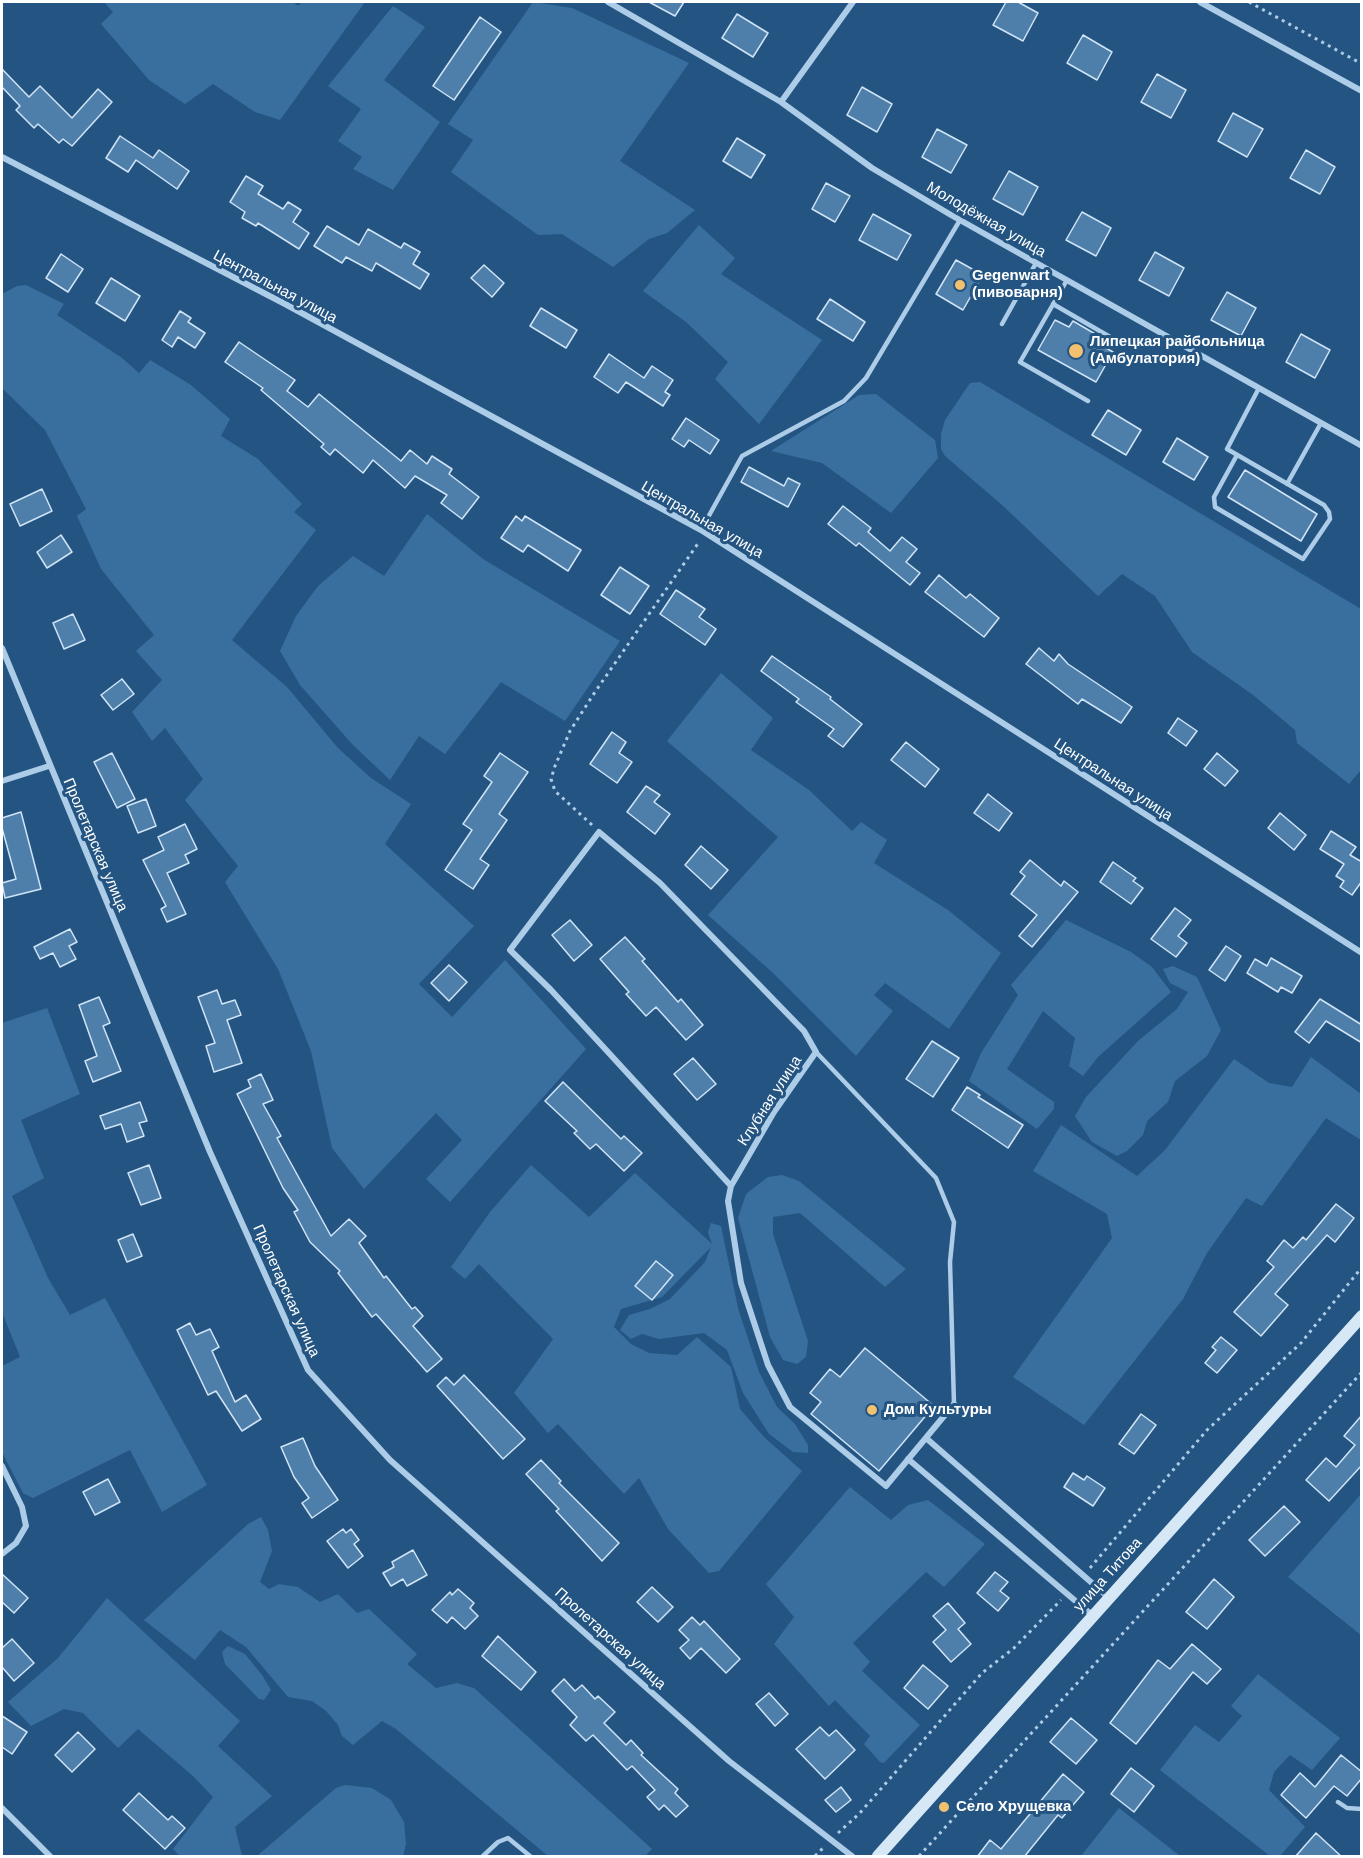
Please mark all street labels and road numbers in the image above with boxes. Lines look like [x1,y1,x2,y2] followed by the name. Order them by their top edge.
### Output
[923,178,1049,262] street label: Молодёжная улица
[210,247,340,327] street label: Центральная улица
[638,478,766,562] street label: Центральная улица
[1050,735,1176,825] street label: Центральная улица
[59,775,131,915] street label: Пролетарская улица
[734,1053,806,1149] street label: Клубная улица
[249,1222,323,1360] street label: Пролетарская улица
[1070,1534,1146,1616] street label: улица Титова
[551,1584,669,1694] street label: Пролетарская улица

